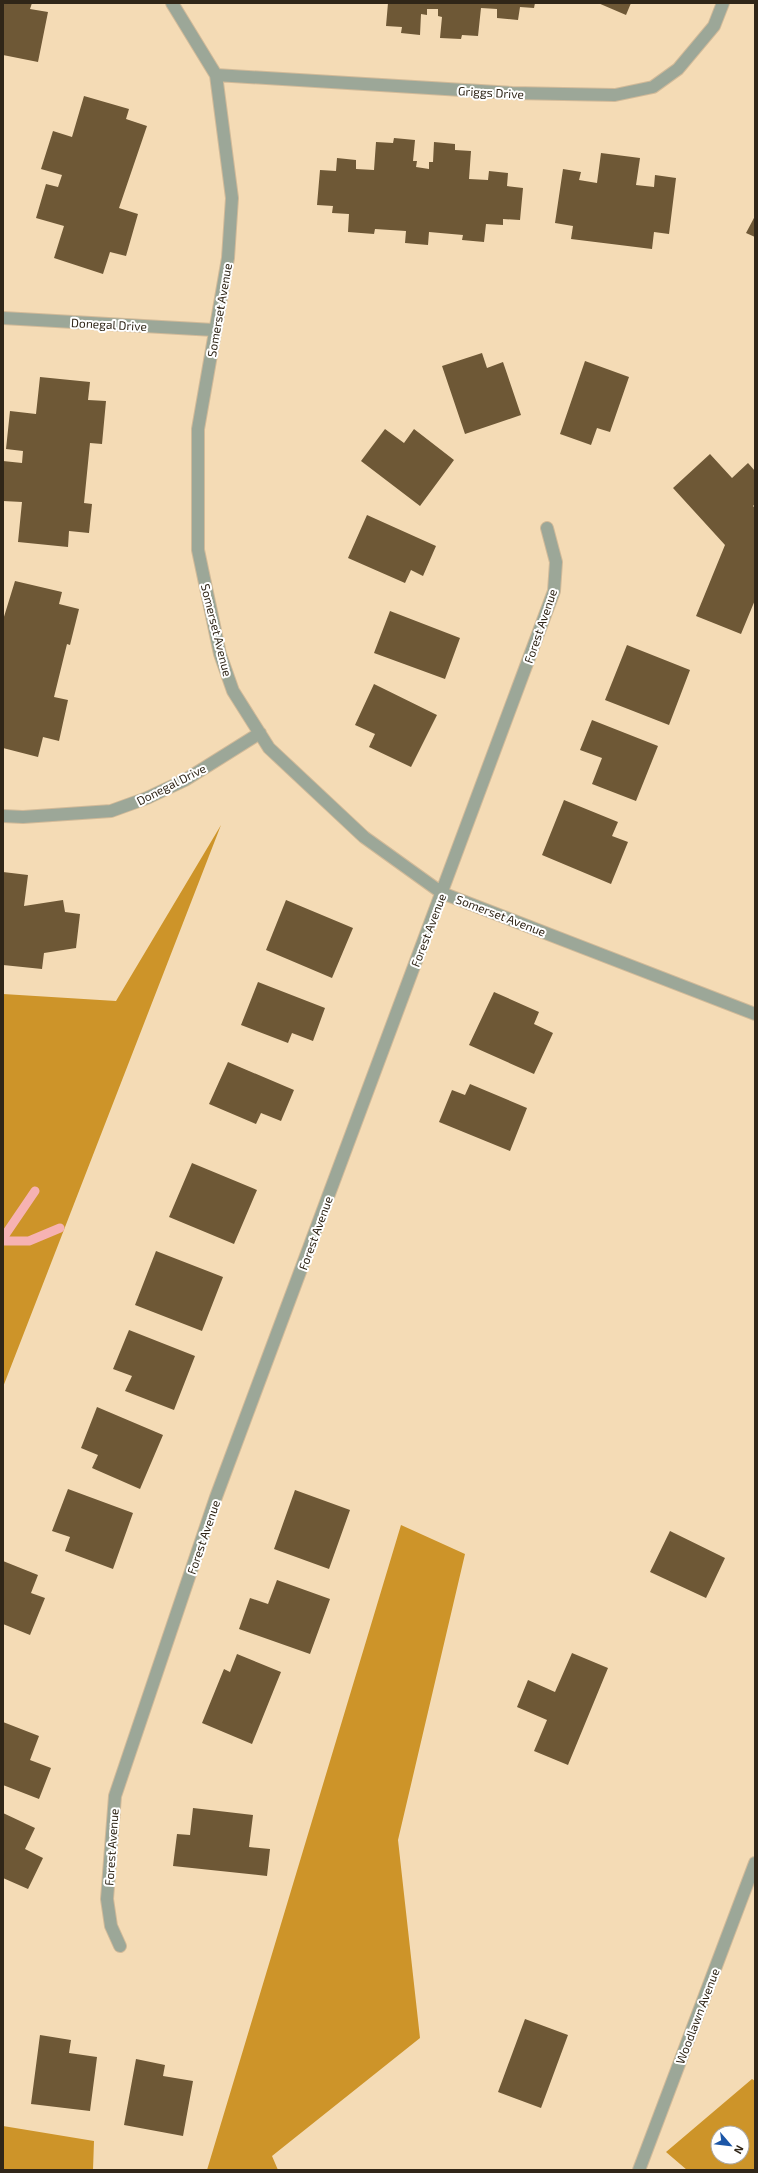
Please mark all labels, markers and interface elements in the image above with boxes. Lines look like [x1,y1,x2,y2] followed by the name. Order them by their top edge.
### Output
[458,83,524,101] street label: Griggs Drive
[204,262,234,358] street label: Somerset Avenue
[71,315,147,333] street label: Donegal Drive
[199,582,235,678] street label: Somerset Avenue
[521,587,559,665] street label: Forest Avenue
[134,761,208,807] street label: Donegal Drive
[408,891,448,969] street label: Forest Avenue
[454,891,548,939] street label: Somerset Avenue
[295,1194,335,1272] street label: Forest Avenue
[184,1498,222,1576] street label: Forest Avenue
[101,1808,121,1886] street label: Forest Avenue
[672,1966,722,2066] street label: Woodlawn Avenue
[710,2125,750,2165] north arrow
[732,2143,747,2157] text: N

